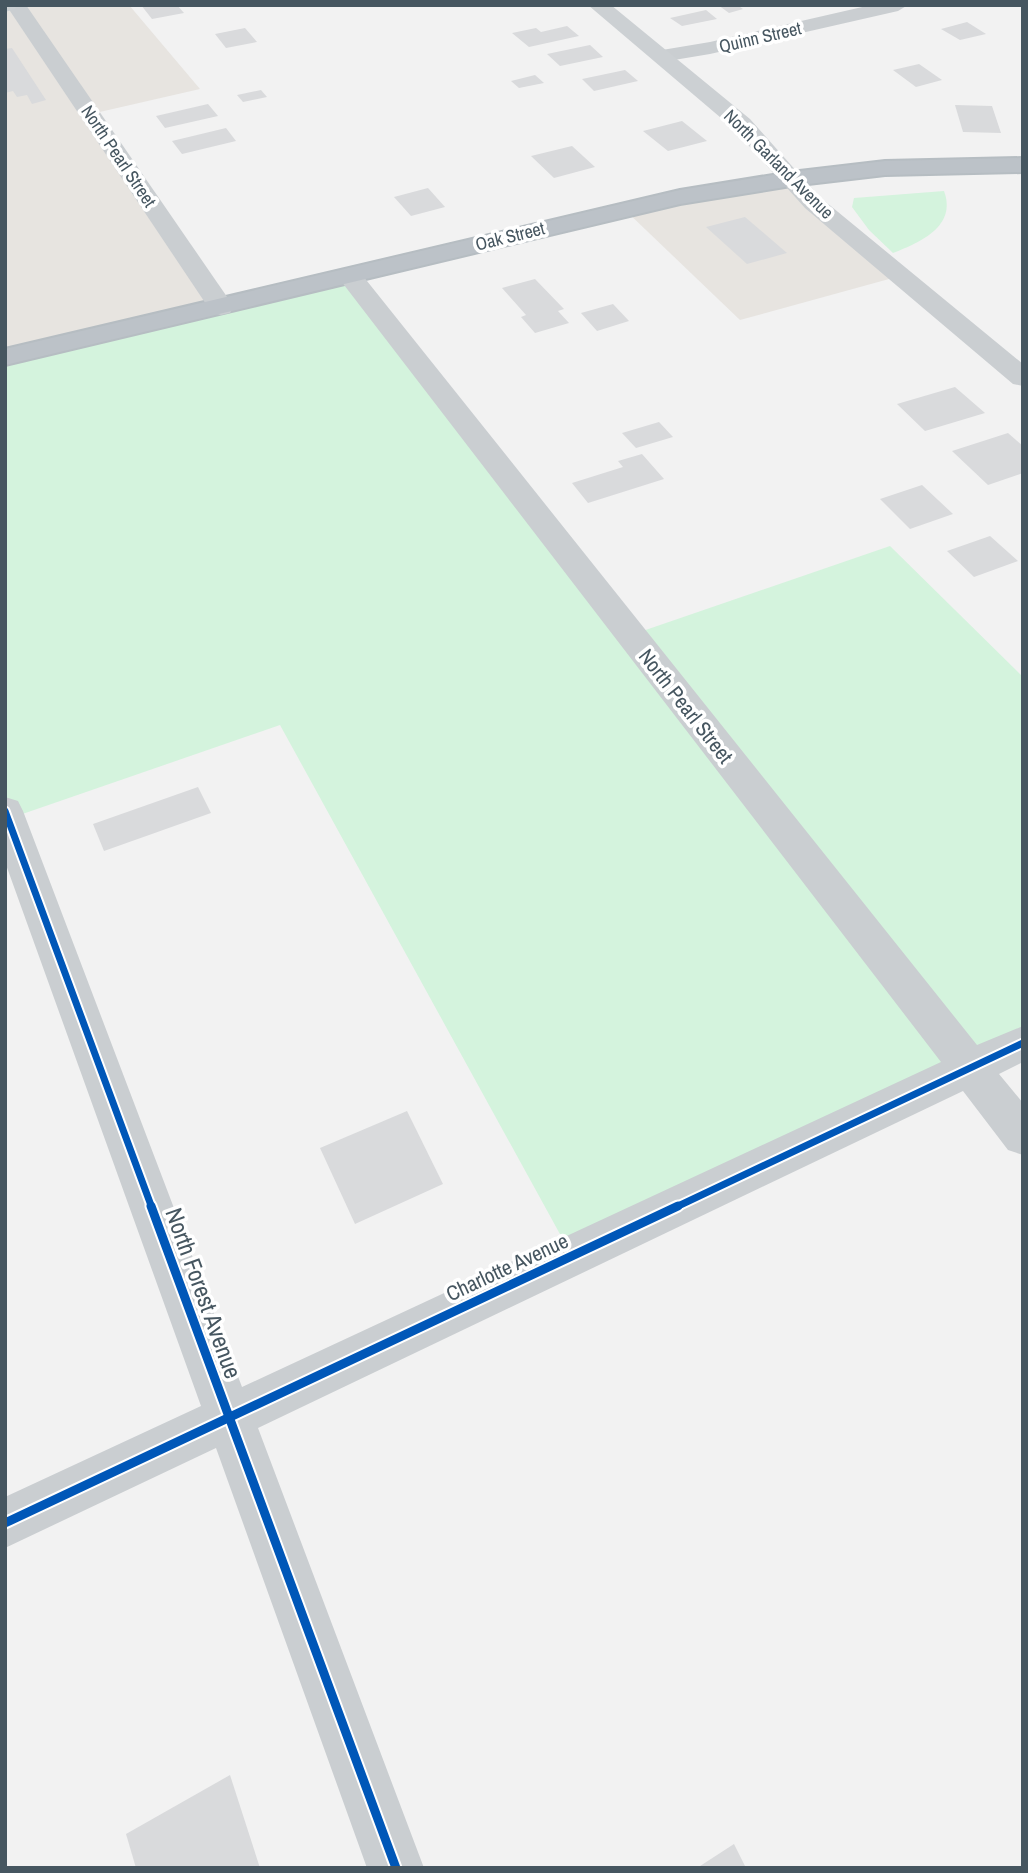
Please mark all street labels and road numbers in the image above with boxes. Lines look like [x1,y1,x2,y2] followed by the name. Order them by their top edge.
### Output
[716,15,804,59] street label: Quinn Street
[76,100,162,212] street label: North Pearl Street
[719,104,839,224] street label: North Garland Avenue
[473,215,547,257] street label: Oak Street
[632,643,740,769] street label: North Pearl Street
[158,1203,250,1383] street label: North Forest Avenue
[441,1226,573,1308] street label: Charlotte Avenue

